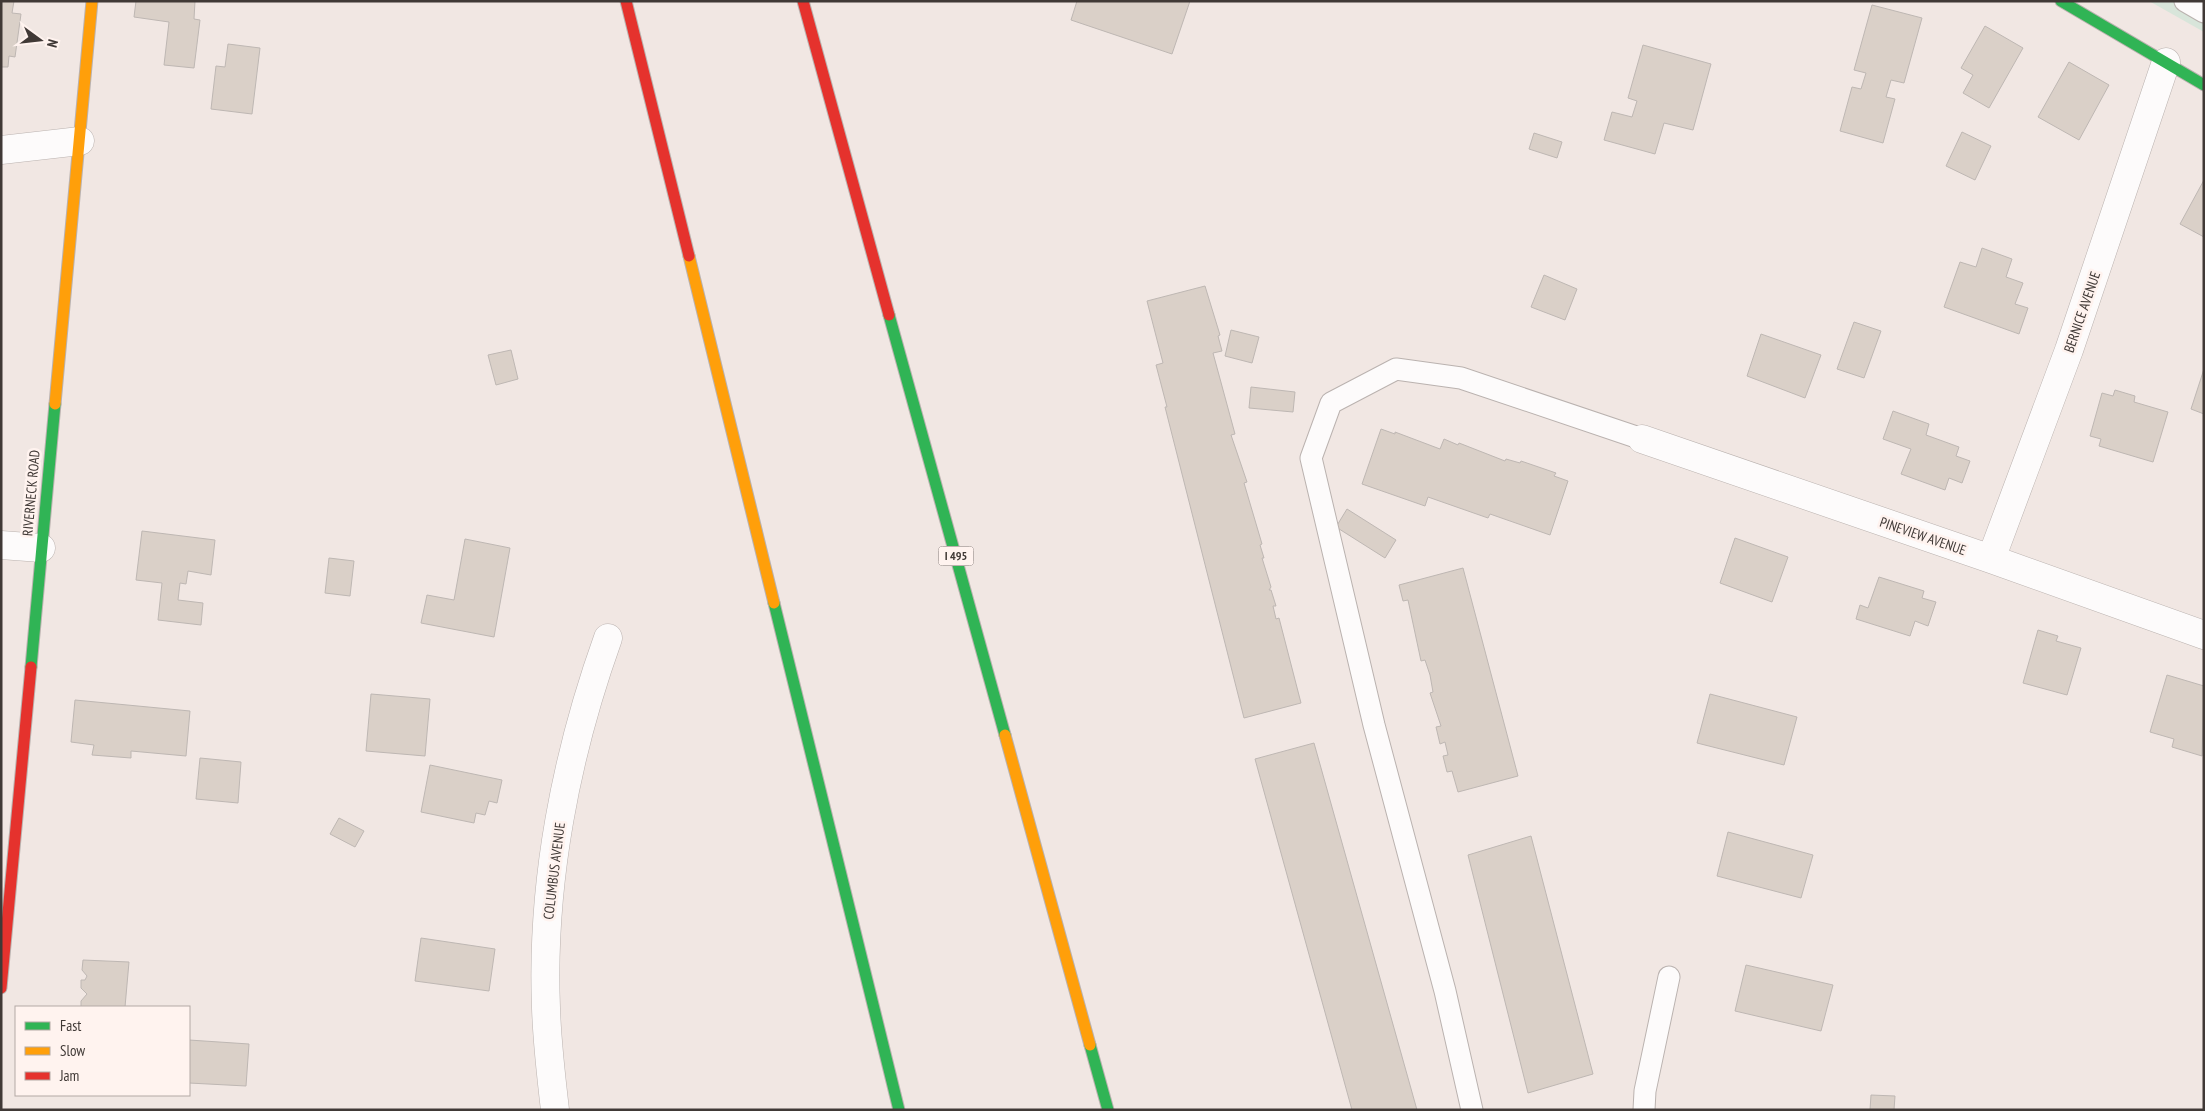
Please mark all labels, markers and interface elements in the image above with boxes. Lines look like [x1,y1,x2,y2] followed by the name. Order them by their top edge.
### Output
[15,15,65,65] north arrow
[43,37,62,49] text: N
[2060,269,2104,355] street label: BERNICE AVENUE
[18,449,44,537] street label: RIVERNECK ROAD
[1878,513,1968,559] street label: PINEVIEW AVENUE
[938,546,974,566] road number: I 495
[539,821,569,921] street label: COLUMBUS AVENUE
[15,1006,190,1096] legend
[60,1016,81,1035] text: Fast
[60,1041,85,1060] text: Slow
[59,1066,79,1085] text: Jam

